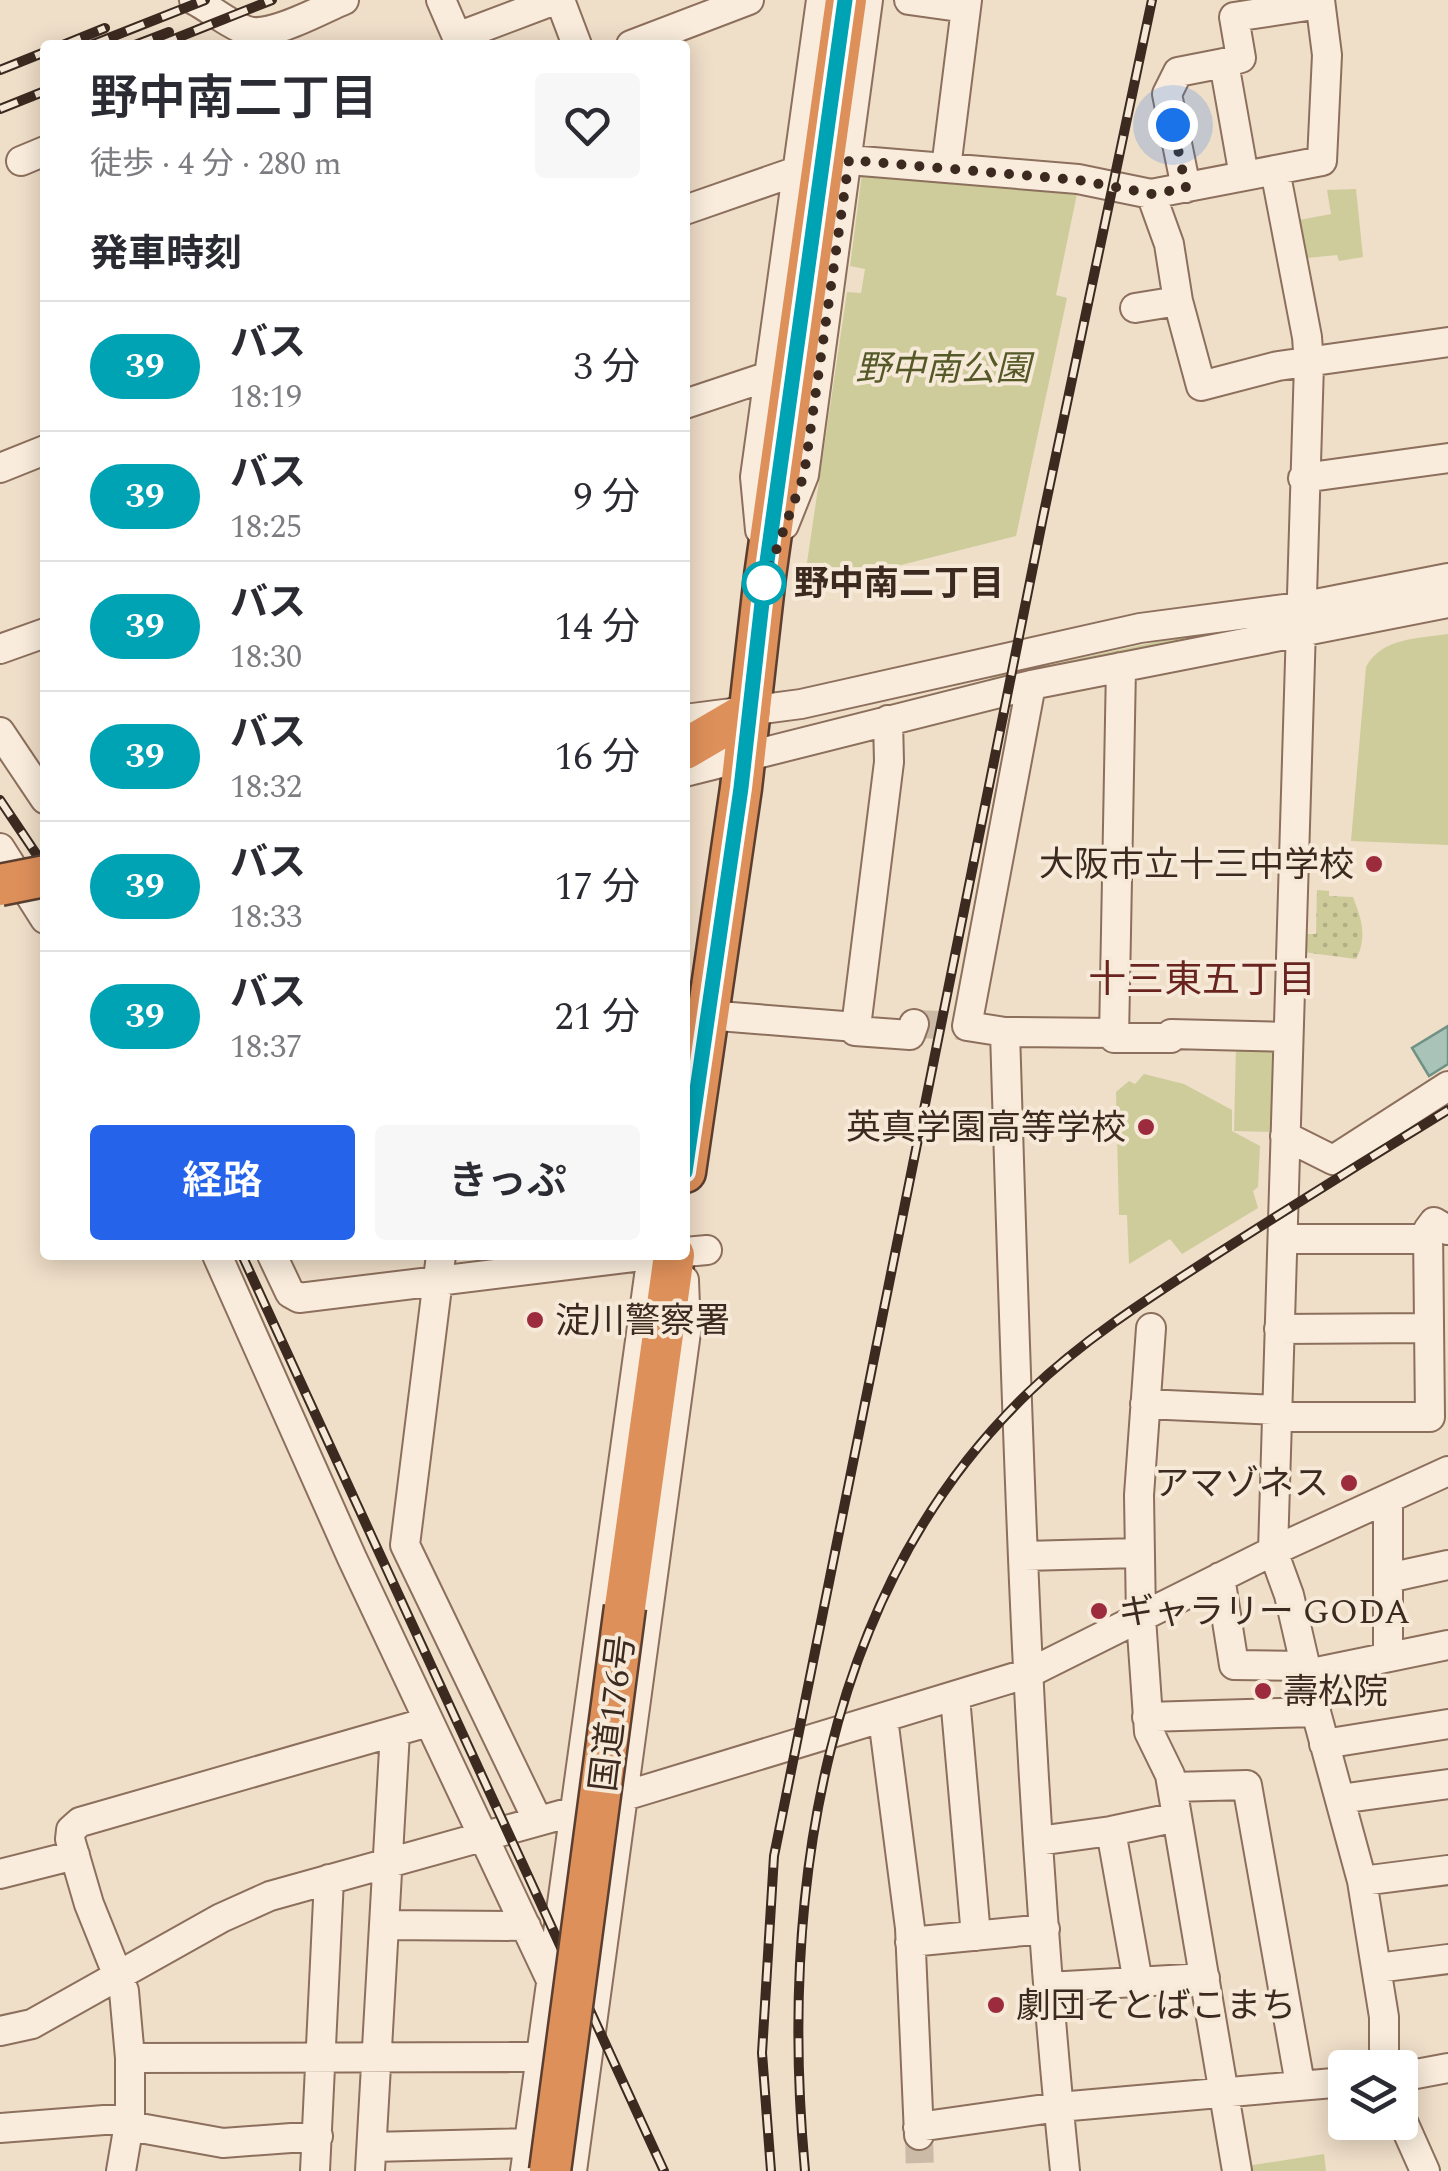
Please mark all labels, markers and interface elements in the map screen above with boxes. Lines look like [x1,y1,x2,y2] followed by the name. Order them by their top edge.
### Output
[90,63,378,136] text: 野中南二丁目
[535,73,640,178] button: heart
[1148,100,1198,150] your location
[90,140,342,189] text: 徒歩 · 4 分 · 280 m
[90,226,242,284] text: 発車時刻
[230,315,306,373] text: バス
[573,339,640,397] text: 3 分
[125,340,165,393] text: 39
[855,343,1035,396] park label: 野中南公園
[230,373,302,422] text: 18:19
[230,445,306,503] text: バス
[573,469,640,527] text: 9 分
[125,470,165,523] text: 39
[230,503,302,552] text: 18:25
[794,558,1004,611] place label: 野中南二丁目
[743,562,785,604] marker: 野中南二丁目
[230,575,306,633] text: バス
[554,599,640,657] text: 14 分
[125,600,165,653] text: 39
[230,633,302,682] text: 18:30
[230,705,306,763] text: バス
[554,729,640,787] text: 16 分
[125,730,165,783] text: 39
[230,763,302,812] text: 18:32
[230,835,306,893] text: バス
[1039,839,1354,892] place label: 大阪市立十三中学校
[1363,853,1385,875] marker: 大阪市立十三中学校
[554,859,640,917] text: 17 分
[125,860,165,913] text: 39
[230,893,302,942] text: 18:33
[1088,952,1316,1010] district label: 十三東五丁目
[230,965,306,1023] text: バス
[554,989,640,1047] text: 21 分
[125,990,165,1043] text: 39
[230,1023,302,1072] text: 18:37
[846,1102,1126,1155] place label: 英真学園高等学校
[1135,1116,1157,1138] marker: 英真学園高等学校
[90,1125,355,1240] button: 経路
[375,1125,640,1240] button: きっぷ
[555,1295,730,1348] place label: 淀川警察署
[524,1309,546,1331] marker: 淀川警察署
[1154,1458,1329,1511] place label: アマゾネス
[1338,1472,1360,1494] marker: アマゾネス
[1119,1586,1410,1639] place label: ギャラリー GODA
[1088,1600,1110,1622] marker: ギャラリー GODA
[578,1632,649,1795] street label: 国道176号
[1283,1666,1388,1719] place label: 壽松院
[1252,1680,1274,1702] marker: 壽松院
[1016,1980,1296,2033] place label: 劇団そとばこまち
[985,1994,1007,2016] marker: 劇団そとばこまち
[1328,2050,1418,2140] map controls
[1328,2050,1418,2140] button: layers

